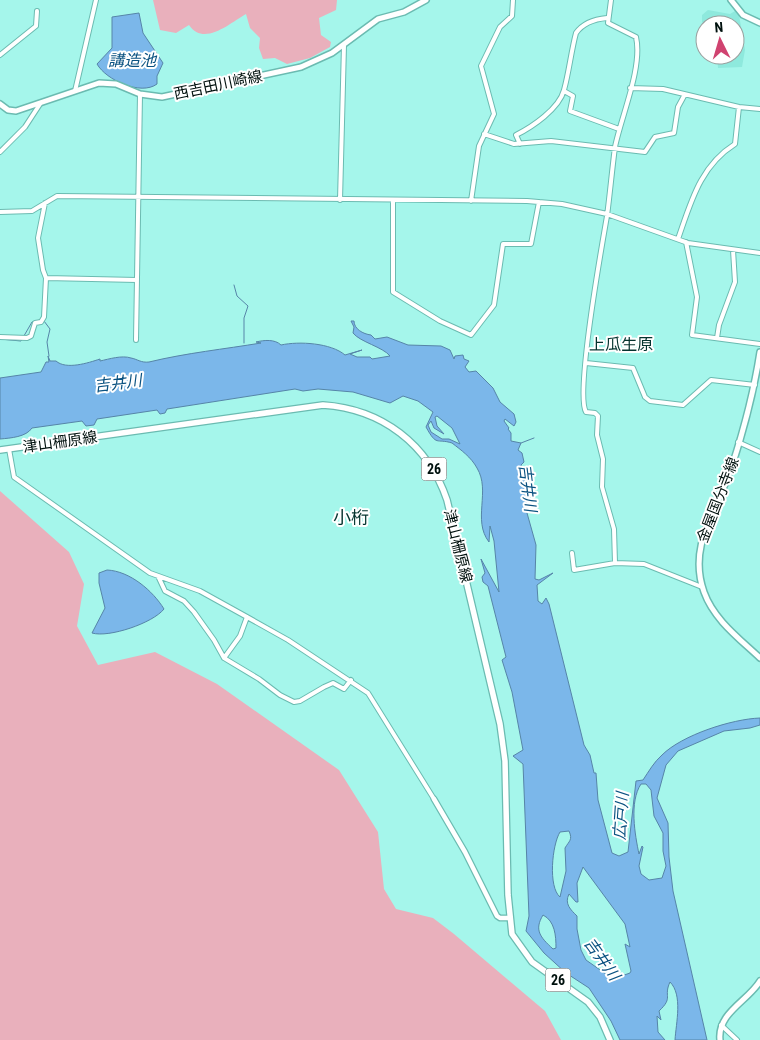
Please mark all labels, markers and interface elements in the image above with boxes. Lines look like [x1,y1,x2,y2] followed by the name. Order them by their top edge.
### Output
[695,15,745,65] north arrow
[714,19,724,35] text: N
[108,51,158,70] water label: 講造池
[172,67,264,103] street label: 西吉田川崎線
[589,335,653,354] district label: 上瓜生原
[93,370,145,395] water label: 吉井川
[22,428,98,456] street label: 津山柵原線
[693,455,743,545] street label: 金屋国分寺線
[422,458,446,480] road number: 26
[516,463,541,515] water label: 吉井川
[333,507,369,528] district label: 小桁
[440,507,476,585] street label: 津山柵原線
[610,789,632,841] water label: 広戸川
[580,934,625,986] water label: 吉井川
[546,968,570,992] road number: 26

